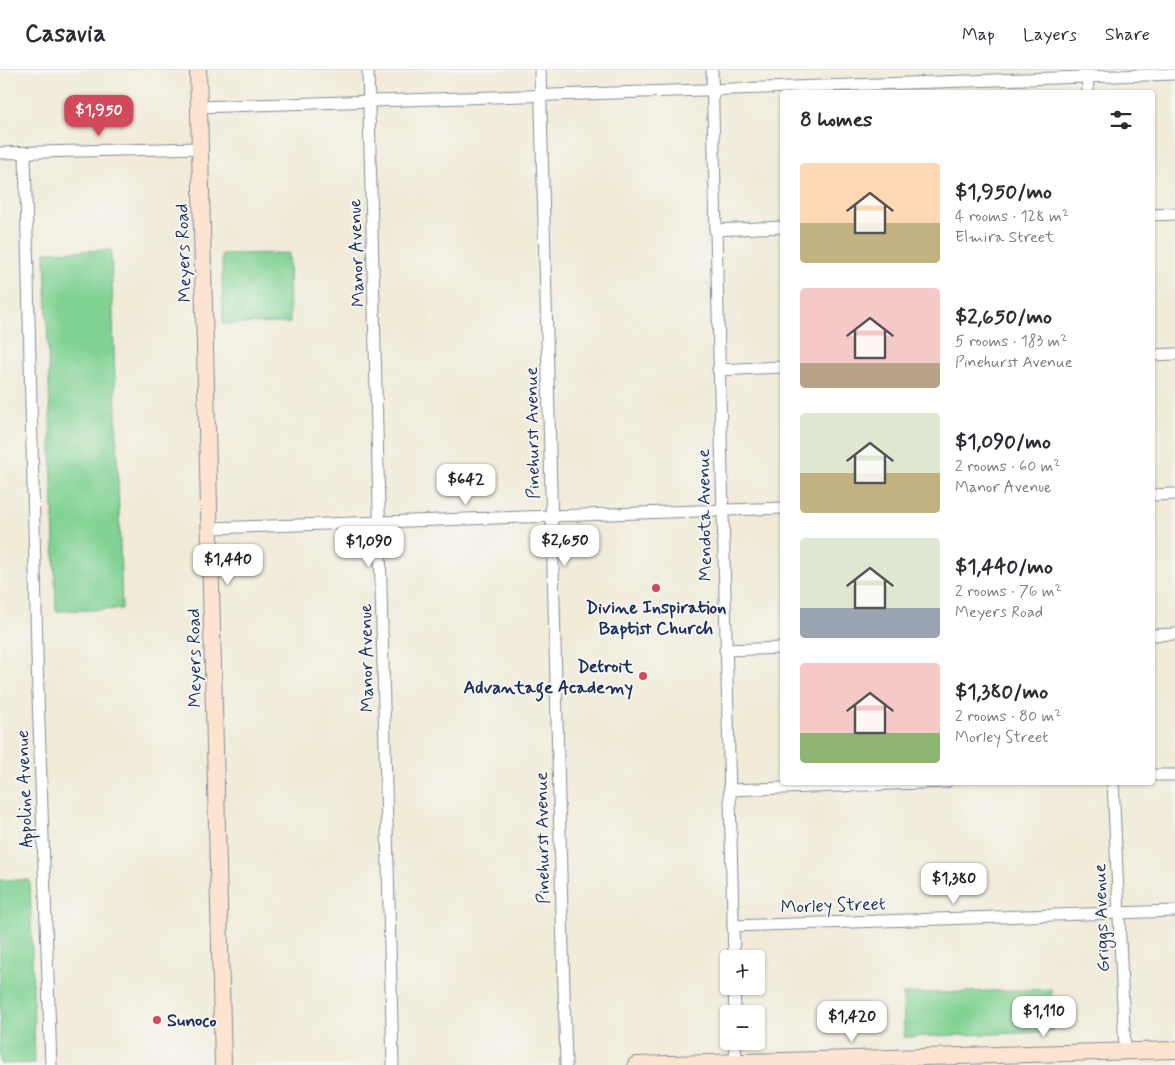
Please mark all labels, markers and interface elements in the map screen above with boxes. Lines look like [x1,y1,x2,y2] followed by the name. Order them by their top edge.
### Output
[25,19,106,50] text: Casavia
[962,23,995,47] text: Map
[1023,23,1077,47] text: Layers
[1105,23,1150,47] text: Share
[58,94,140,137] pin: $1,950
[75,100,123,121] text: $1,950
[800,106,872,134] text: 8 homes
[1107,106,1135,134] icon: filters
[955,178,1052,206] text: $1,950/mo
[840,183,900,243] icon: home
[343,198,371,308] street label: Manor Avenue
[170,203,198,303] street label: Meyers Road
[955,206,1069,227] text: 4 rooms · 128 m²
[955,227,1054,248] text: Elmira Street
[955,303,1052,331] text: $2,650/mo
[840,308,900,368] icon: home
[955,331,1067,352] text: 5 rooms · 183 m²
[955,352,1073,373] text: Pinehurst Avenue
[520,366,546,499] street label: Pinehurst Avenue
[955,428,1051,456] text: $1,090/mo
[840,433,900,493] icon: home
[692,448,718,581] street label: Mendota Avenue
[955,456,1060,477] text: 2 rooms · 60 m²
[436,464,496,506] pin: $642
[448,469,484,490] text: $642
[955,477,1052,498] text: Manor Avenue
[524,524,606,567] pin: $2,650
[328,526,410,568] pin: $1,090
[541,530,589,551] text: $2,650
[346,531,392,552] text: $1,090
[187,544,269,586] pin: $1,440
[204,549,252,570] text: $1,440
[955,553,1053,581] text: $1,440/mo
[840,558,900,618] icon: home
[955,581,1062,602] text: 2 rooms · 76 m²
[650,582,662,594] marker: Divine Inspiration Baptist Church
[586,596,726,641] place label: Divine Inspiration Baptist Church
[955,602,1043,623] text: Meyers Road
[354,603,380,713] street label: Manor Avenue
[182,608,208,708] street label: Meyers Road
[464,655,633,702] place label: Detroit Advantage Academy
[637,670,649,682] marker: Detroit Advantage Academy
[955,678,1048,706] text: $1,380/mo
[840,683,900,743] icon: home
[955,706,1061,727] text: 2 rooms · 80 m²
[955,727,1048,748] text: Morley Street
[11,730,40,848] street label: Appoline Avenue
[530,771,556,904] street label: Pinehurst Avenue
[913,862,995,905] pin: $1,380
[1088,863,1117,973] street label: Griggs Avenue
[932,868,976,889] text: $1,380
[780,892,886,920] street label: Morley Street
[720,950,765,1050] map controls
[720,950,765,995] button: +
[1003,996,1085,1038] pin: $1,110
[811,1000,893,1043] pin: $1,420
[1023,1001,1065,1022] text: $1,110
[720,1005,765,1050] button: −
[828,1006,876,1027] text: $1,420
[167,1009,216,1033] place label: Sunoco
[151,1014,163,1026] marker: Sunoco

